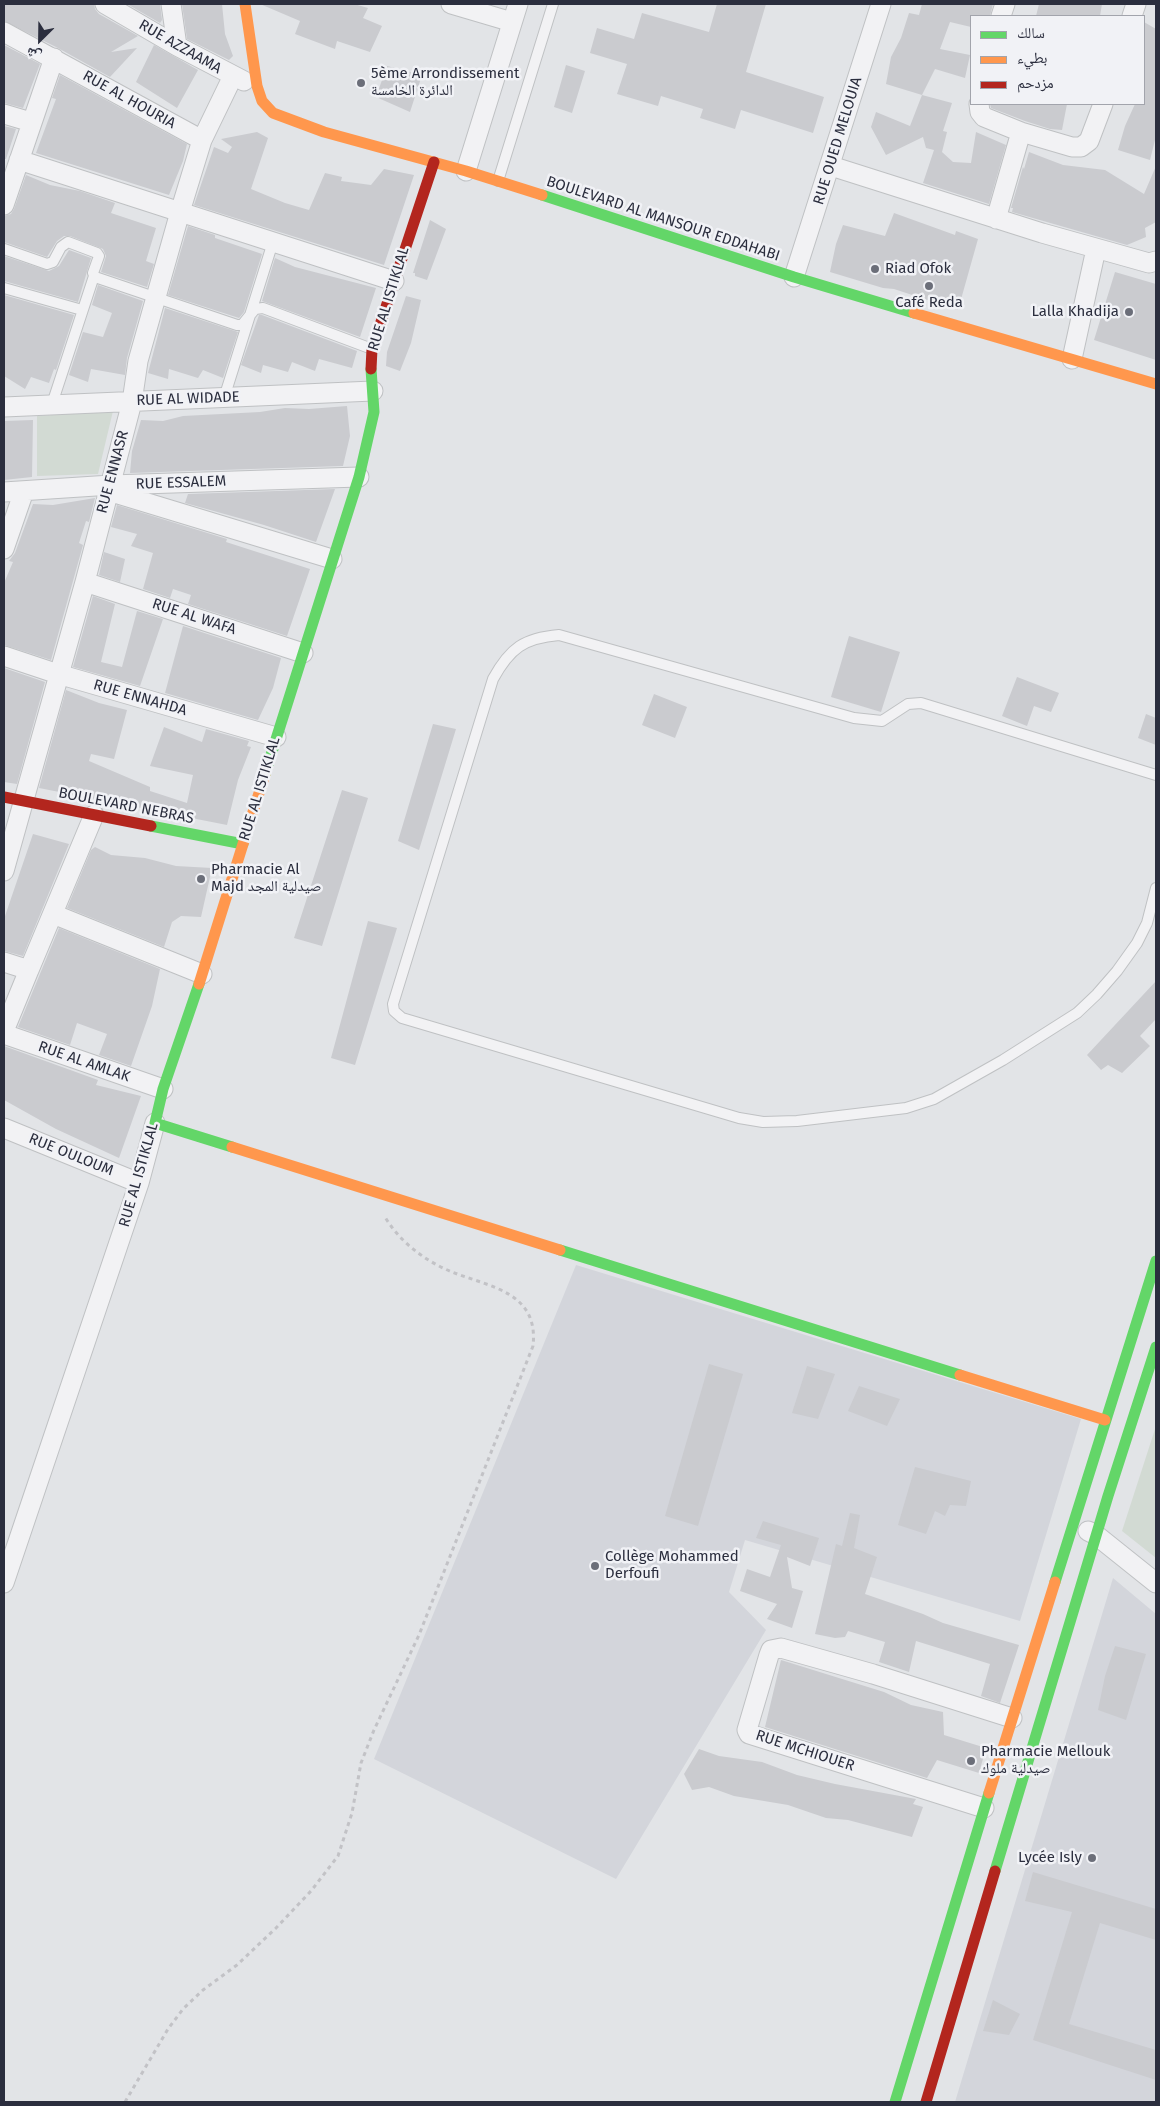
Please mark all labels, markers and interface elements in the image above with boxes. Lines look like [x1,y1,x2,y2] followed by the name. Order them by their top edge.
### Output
[15,15,65,65] north arrow
[970,15,1145,105] legend
[135,16,225,78] street label: RUE AZZAAMA
[1017,24,1045,42] text: سالك
[24,44,44,65] text: ش
[1017,49,1047,67] text: بطيء
[371,65,519,100] place label: 5ème Arrondissement الدائرة الخامسة
[79,67,179,133] street label: RUE AL HOURIA
[1017,74,1054,92] text: مزدحم
[810,75,866,207] street label: RUE OUED MELOUIA
[355,77,367,89] marker: 5ème Arrondissement الدائرة الخامسة
[544,173,782,265] street label: BOULEVARD AL MANSOUR EDDAHABI
[365,245,413,353] street label: RUE AL ISTIKLAL
[885,260,951,278] place label: Riad Ofok
[869,263,881,275] marker: Riad Ofok
[923,280,935,292] marker: Café Reda
[895,294,963,312] place label: Café Reda
[1031,303,1119,321] place label: Lalla Khadija
[1123,306,1135,318] marker: Lalla Khadija
[136,388,240,410] street label: RUE AL WIDADE
[93,428,133,516] street label: RUE ENNASR
[135,472,227,494] street label: RUE ESSALEM
[150,595,238,639] street label: RUE AL WAFA
[91,676,189,720] street label: RUE ENNAHDA
[236,735,284,843] street label: RUE AL ISTIKLAL
[57,784,195,828] street label: BOULEVARD NEBRAS
[211,861,322,896] place label: Pharmacie Al Majd صيدلية المجد
[195,873,207,885] marker: Pharmacie Al Majd صيدلية المجد
[36,1038,132,1086] street label: RUE AL AMLAK
[115,1121,163,1229] street label: RUE AL ISTIKLAL
[26,1130,116,1180] street label: RUE OULOUM
[605,1548,739,1583] place label: Collège Mohammed Derfoufi
[589,1560,601,1572] marker: Collège Mohammed Derfoufi
[753,1727,857,1775] street label: RUE MCHIOUER
[981,1743,1110,1778] place label: Pharmacie Mellouk صيدلية ملوك
[965,1755,977,1767] marker: Pharmacie Mellouk صيدلية ملوك
[1018,1849,1082,1867] place label: Lycée Isly
[1086,1852,1098,1864] marker: Lycée Isly

